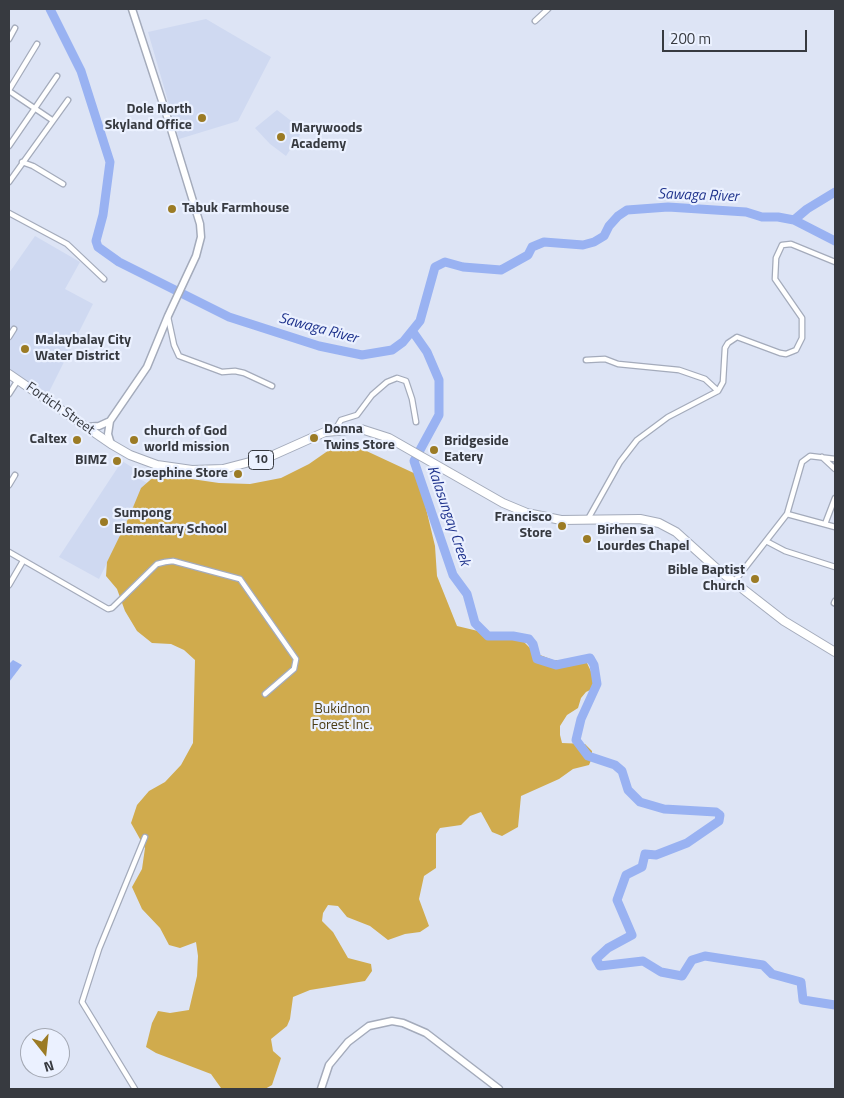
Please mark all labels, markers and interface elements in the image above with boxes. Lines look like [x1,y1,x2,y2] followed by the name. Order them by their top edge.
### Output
[664,20,809,52] scale bar
[670,27,711,50] text: 200 m
[105,102,192,134] place label: Dole North Skyland Office
[196,112,208,124] marker: Dole North Skyland Office
[291,121,362,154] place label: Marywoods Academy
[275,131,287,143] marker: Marywoods Academy
[657,186,739,206] water label: Sawaga River
[182,201,289,217] place label: Tabuk Farmhouse
[166,203,178,215] marker: Tabuk Farmhouse
[277,310,359,348] water label: Sawaga River
[35,333,131,366] place label: Malaybalay City Water District
[19,343,31,355] marker: Malaybalay City Water District
[22,379,98,439] street label: Fortich Street
[324,422,395,454] place label: Donna Twins Store
[144,424,229,457] place label: church of God world mission
[30,432,67,448] place label: Caltex
[308,432,320,444] marker: Donna Twins Store
[71,434,83,446] marker: Caltex
[128,434,140,446] marker: church of God world mission
[444,434,509,467] place label: Bridgeside Eatery
[428,444,440,456] marker: Bridgeside Eatery
[248,450,274,470] road number: 10
[75,453,107,469] place label: BIMZ
[111,455,123,467] marker: BIMZ
[422,464,474,568] water label: Kalasungay Creek
[133,466,228,482] place label: Josephine Store
[232,468,244,480] marker: Josephine Store
[114,506,227,538] place label: Sumpong Elementary School
[495,510,552,542] place label: Francisco Store
[98,516,110,528] marker: Sumpong Elementary School
[556,520,568,532] marker: Francisco Store
[597,523,690,556] place label: Birhen sa Lourdes Chapel
[581,533,593,545] marker: Birhen sa Lourdes Chapel
[668,563,745,596] place label: Bible Baptist Church
[749,573,761,585] marker: Bible Baptist Church
[312,702,372,734] park label: Bukidnon Forest Inc.
[20,1028,70,1078] north arrow
[41,1056,57,1078] text: N

